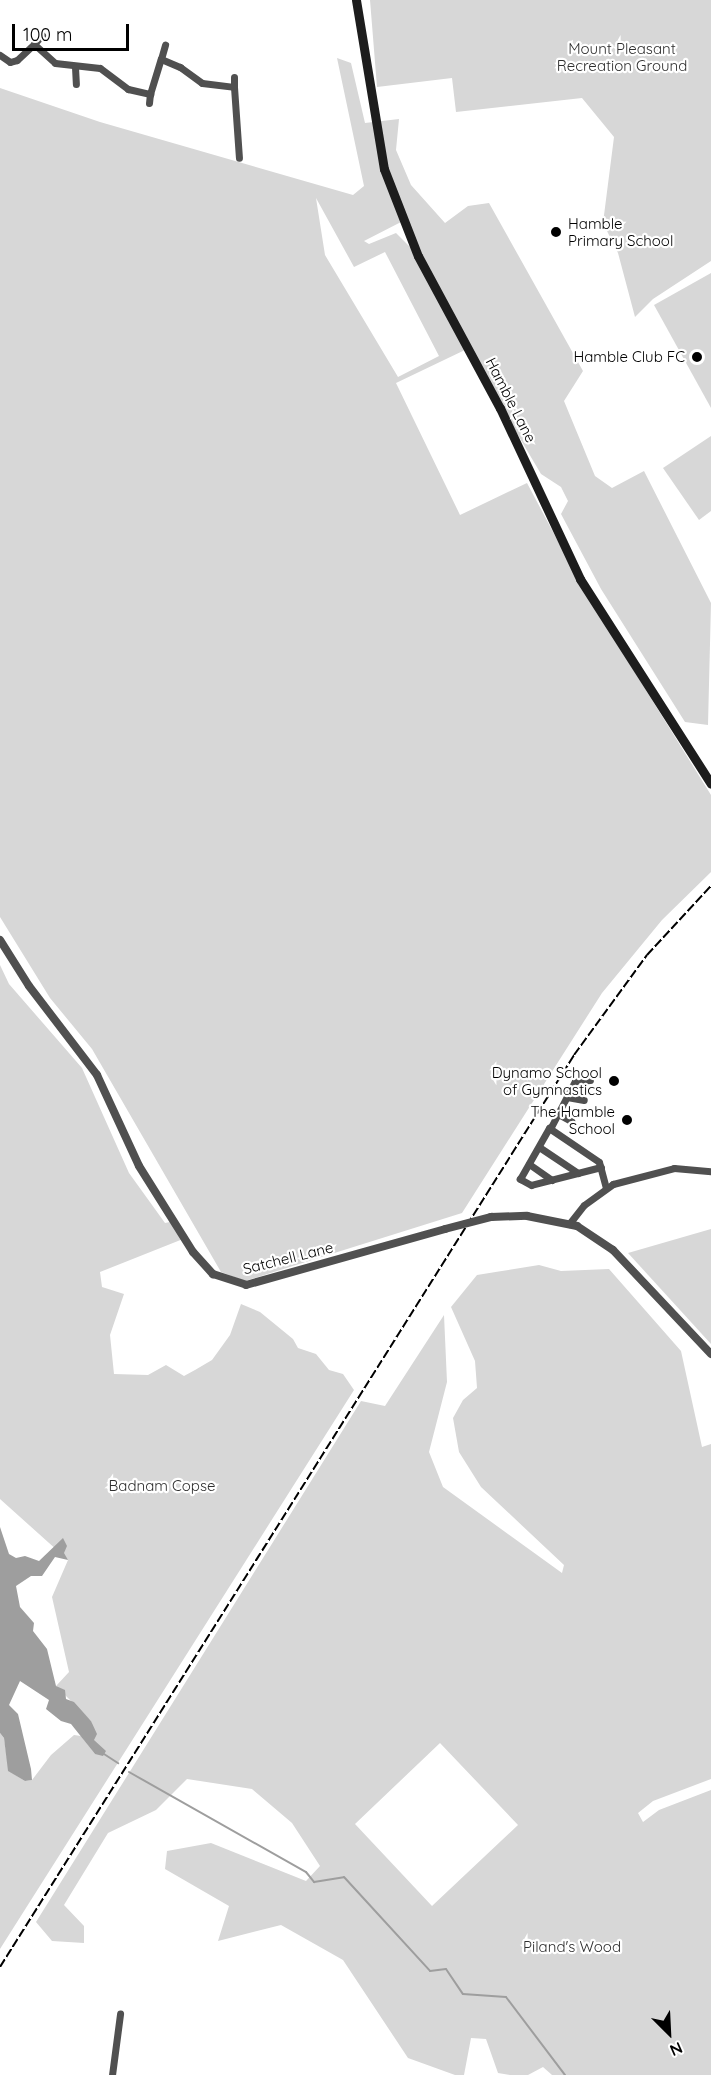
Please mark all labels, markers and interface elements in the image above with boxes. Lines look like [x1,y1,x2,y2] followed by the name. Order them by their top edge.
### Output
[15,12,132,50] scale bar
[23,23,72,46] text: 100 m
[557,39,687,74] park label: Mount Pleasant Recreation Ground
[568,214,673,249] place label: Hamble Primary School
[549,225,563,239] marker: Hamble Primary School
[573,348,685,366] place label: Hamble Club FC
[690,350,704,364] marker: Hamble Club FC
[482,355,540,445] street label: Hamble Lane
[492,1063,602,1098] place label: Dynamo School of Gymnastics
[607,1074,621,1088] marker: Dynamo School of Gymnastics
[530,1102,615,1137] place label: The Hamble School
[620,1113,634,1127] marker: The Hamble School
[241,1238,335,1278] street label: Satchell Lane
[109,1477,215,1495] park label: Badnam Copse
[523,1938,621,1956] park label: Piland's Wood
[639,2003,699,2063] north arrow
[667,2038,686,2061] text: N

